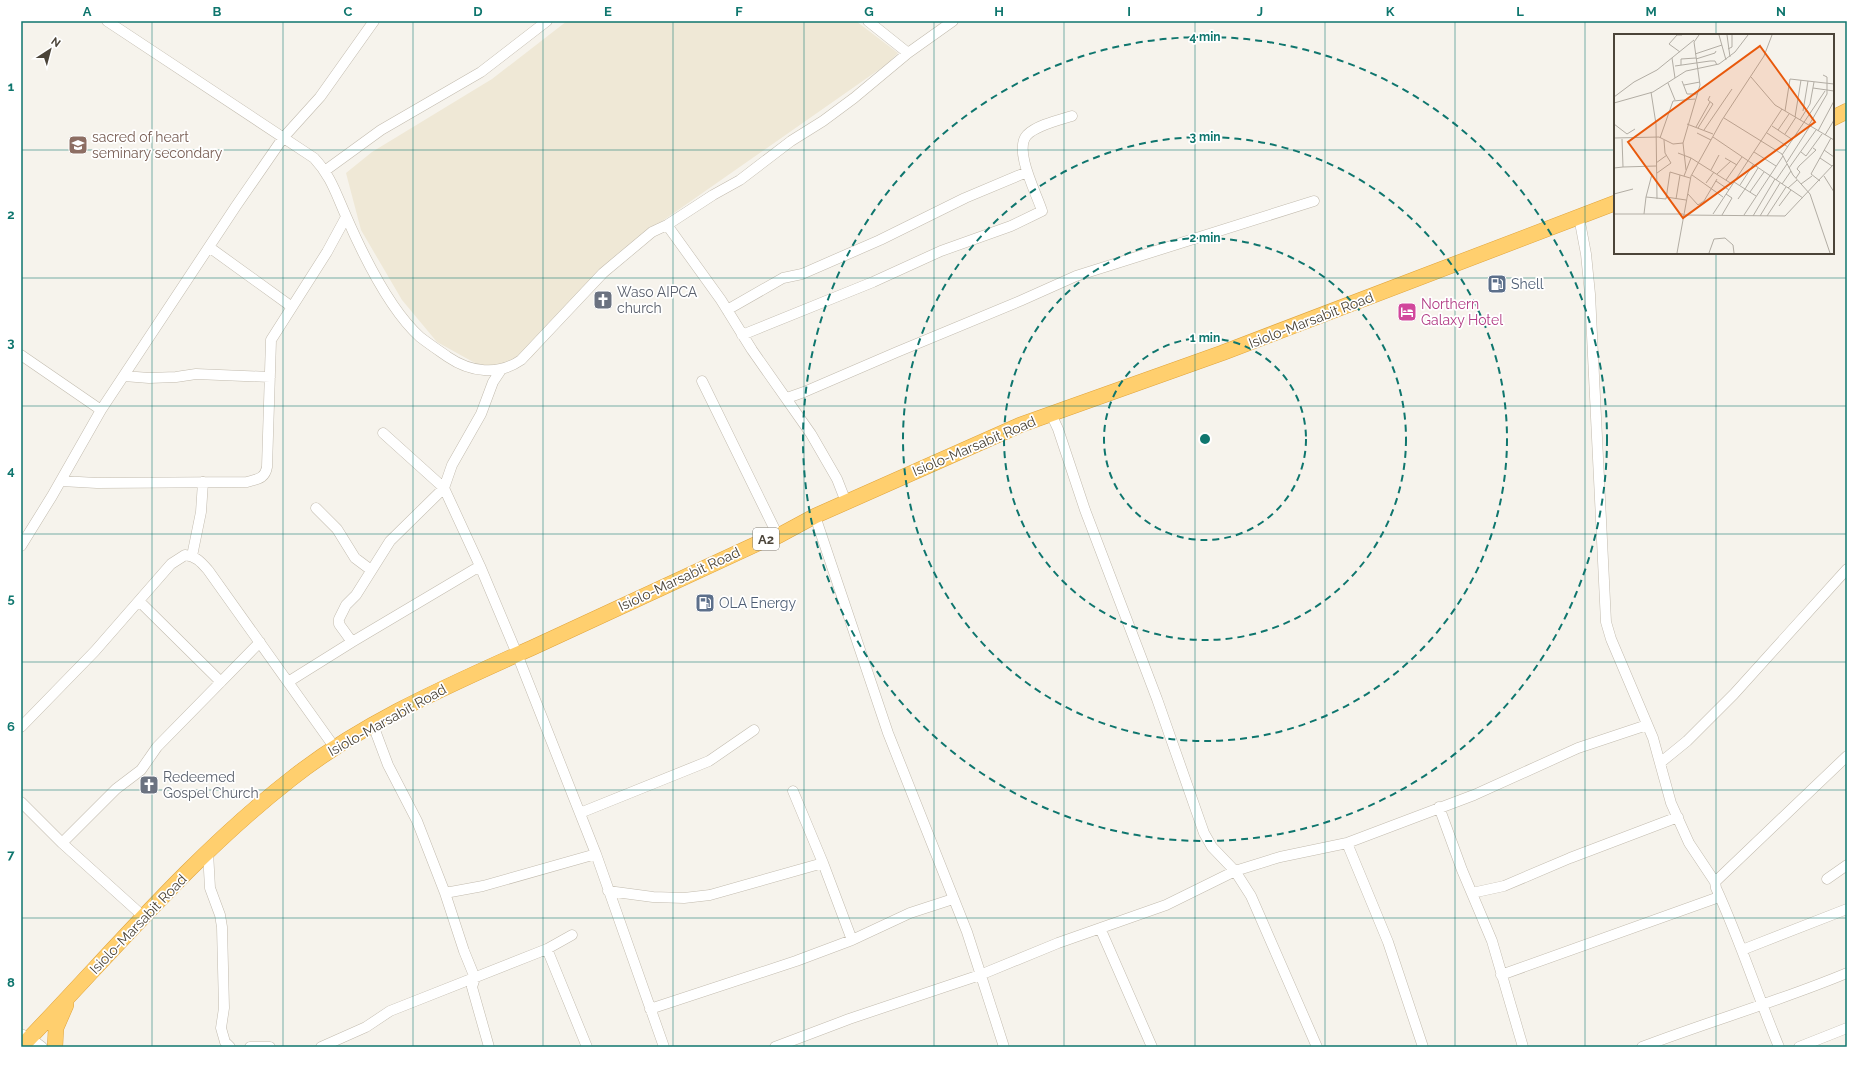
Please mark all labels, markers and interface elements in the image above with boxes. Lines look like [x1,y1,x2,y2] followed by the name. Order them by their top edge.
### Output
[83,4,92,19] text: A
[213,4,222,19] text: B
[344,4,353,19] text: C
[473,4,483,19] text: D
[604,4,612,19] text: E
[735,4,743,19] text: F
[864,4,874,19] text: G
[994,4,1004,19] text: H
[1127,4,1131,19] text: I
[1257,4,1263,19] text: J
[1386,4,1395,19] text: K
[1516,4,1524,19] text: L
[1645,4,1657,19] text: M
[1776,4,1786,19] text: N
[30,30,70,70] north arrow
[1189,30,1221,44] text: 4 min
[1614,34,1834,254] inset map
[48,35,63,50] text: N
[8,79,15,94] text: 1
[92,129,223,161] place label: sacred of heart seminary secondary
[1189,130,1221,144] text: 3 min
[67,134,89,156] school or university icon: sacred of heart seminary secondary
[7,207,15,222] text: 2
[1189,231,1221,245] text: 2 min
[1486,273,1508,295] fuel station icon: Shell
[1511,276,1544,292] place label: Shell
[617,284,698,316] place label: Waso AIPCA church
[592,289,614,311] church icon: Waso AIPCA church
[1246,289,1376,351] street label: Isiolo-Marsabit Road
[1421,296,1503,328] place label: Northern Galaxy Hotel
[1396,301,1418,323] hotel icon: Northern Galaxy Hotel
[1190,331,1220,345] text: 1 min
[7,335,15,350] text: 3
[910,413,1038,479] street label: Isiolo-Marsabit Road
[1198,432,1212,446] centre of rings
[7,463,15,478] text: 4
[753,528,779,550] road number: A2
[616,544,742,614] street label: Isiolo-Marsabit Road
[7,591,15,606] text: 5
[694,592,716,614] fuel station icon: OLA Energy
[719,595,796,611] place label: OLA Energy
[325,681,449,759] street label: Isiolo-Marsabit Road
[7,719,15,734] text: 6
[163,769,259,801] place label: Redeemed Gospel Church
[138,774,160,796] church icon: Redeemed Gospel Church
[7,847,15,862] text: 7
[86,871,190,977] street label: Isiolo-Marsabit Road
[7,975,15,990] text: 8

